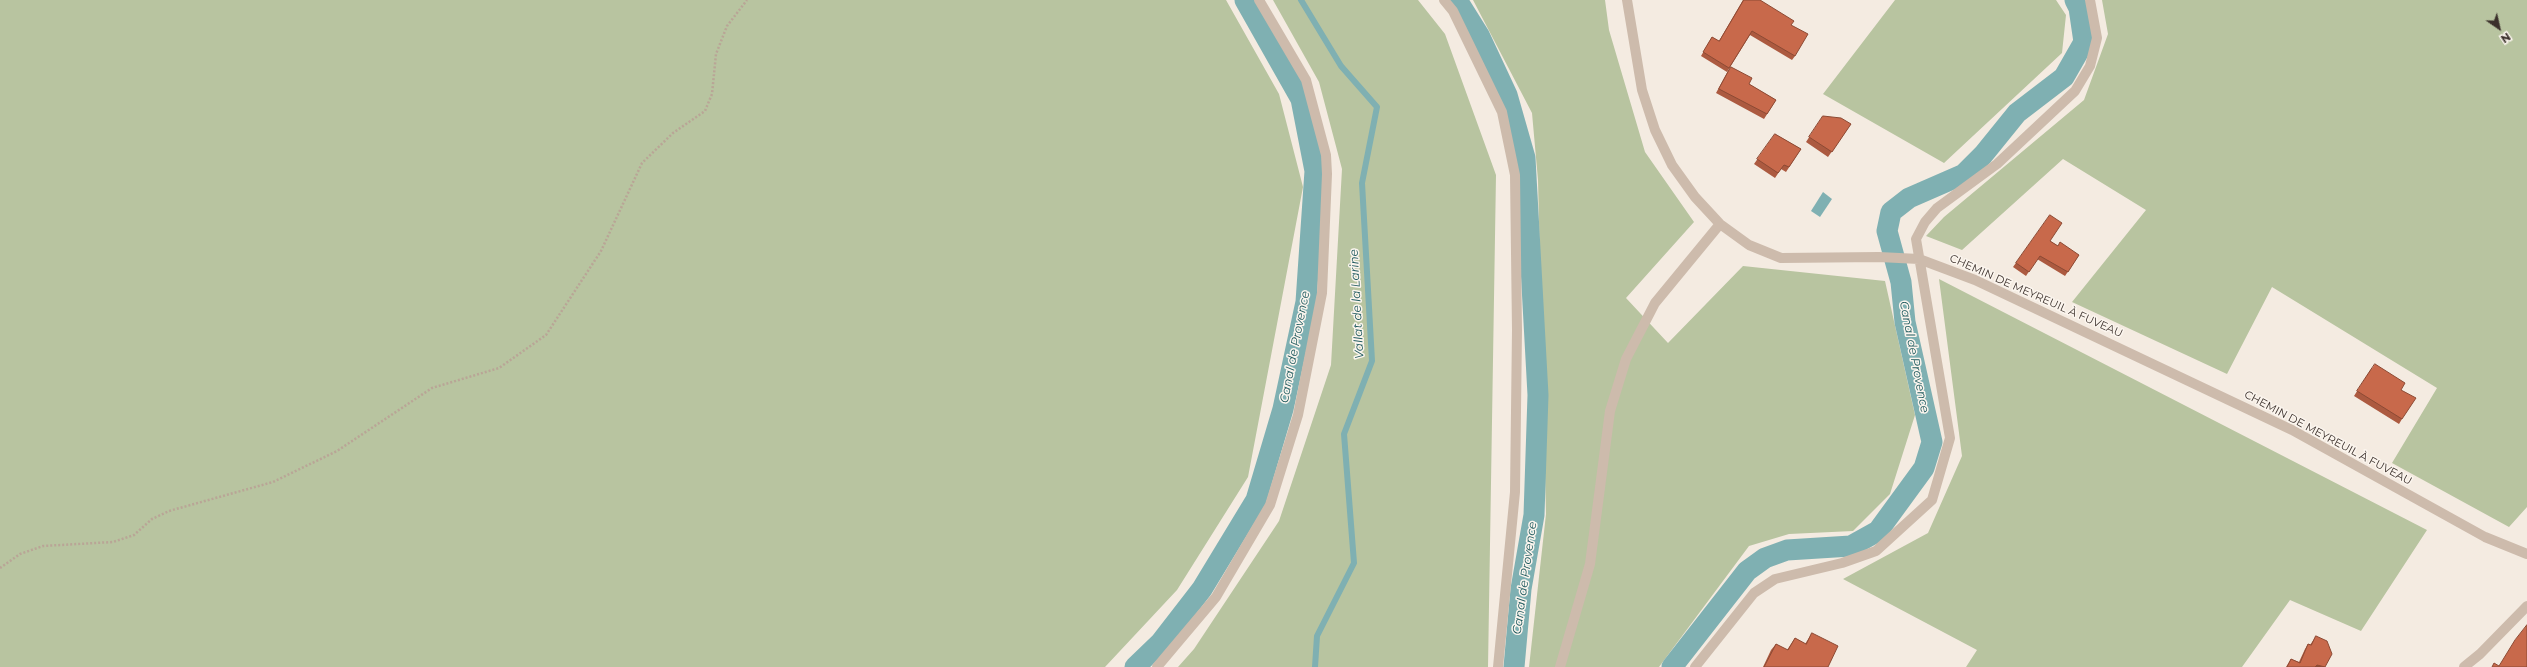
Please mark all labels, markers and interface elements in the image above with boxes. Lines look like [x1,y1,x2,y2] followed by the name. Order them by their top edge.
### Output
[2479,8,2519,48] north arrow
[2498,30,2513,46] text: N
[1347,249,1367,359] water label: Vallat de la Larine
[1947,252,2125,340] street label: CHEMIN DE MEYREUIL À FUVEAU
[1277,290,1313,404] water label: Canal de Provence
[1896,300,1932,414] water label: Canal de Provence
[2242,388,2414,488] street label: CHEMIN DE MEYREUIL À FUVEAU
[1510,521,1540,635] water label: Canal de Provence

